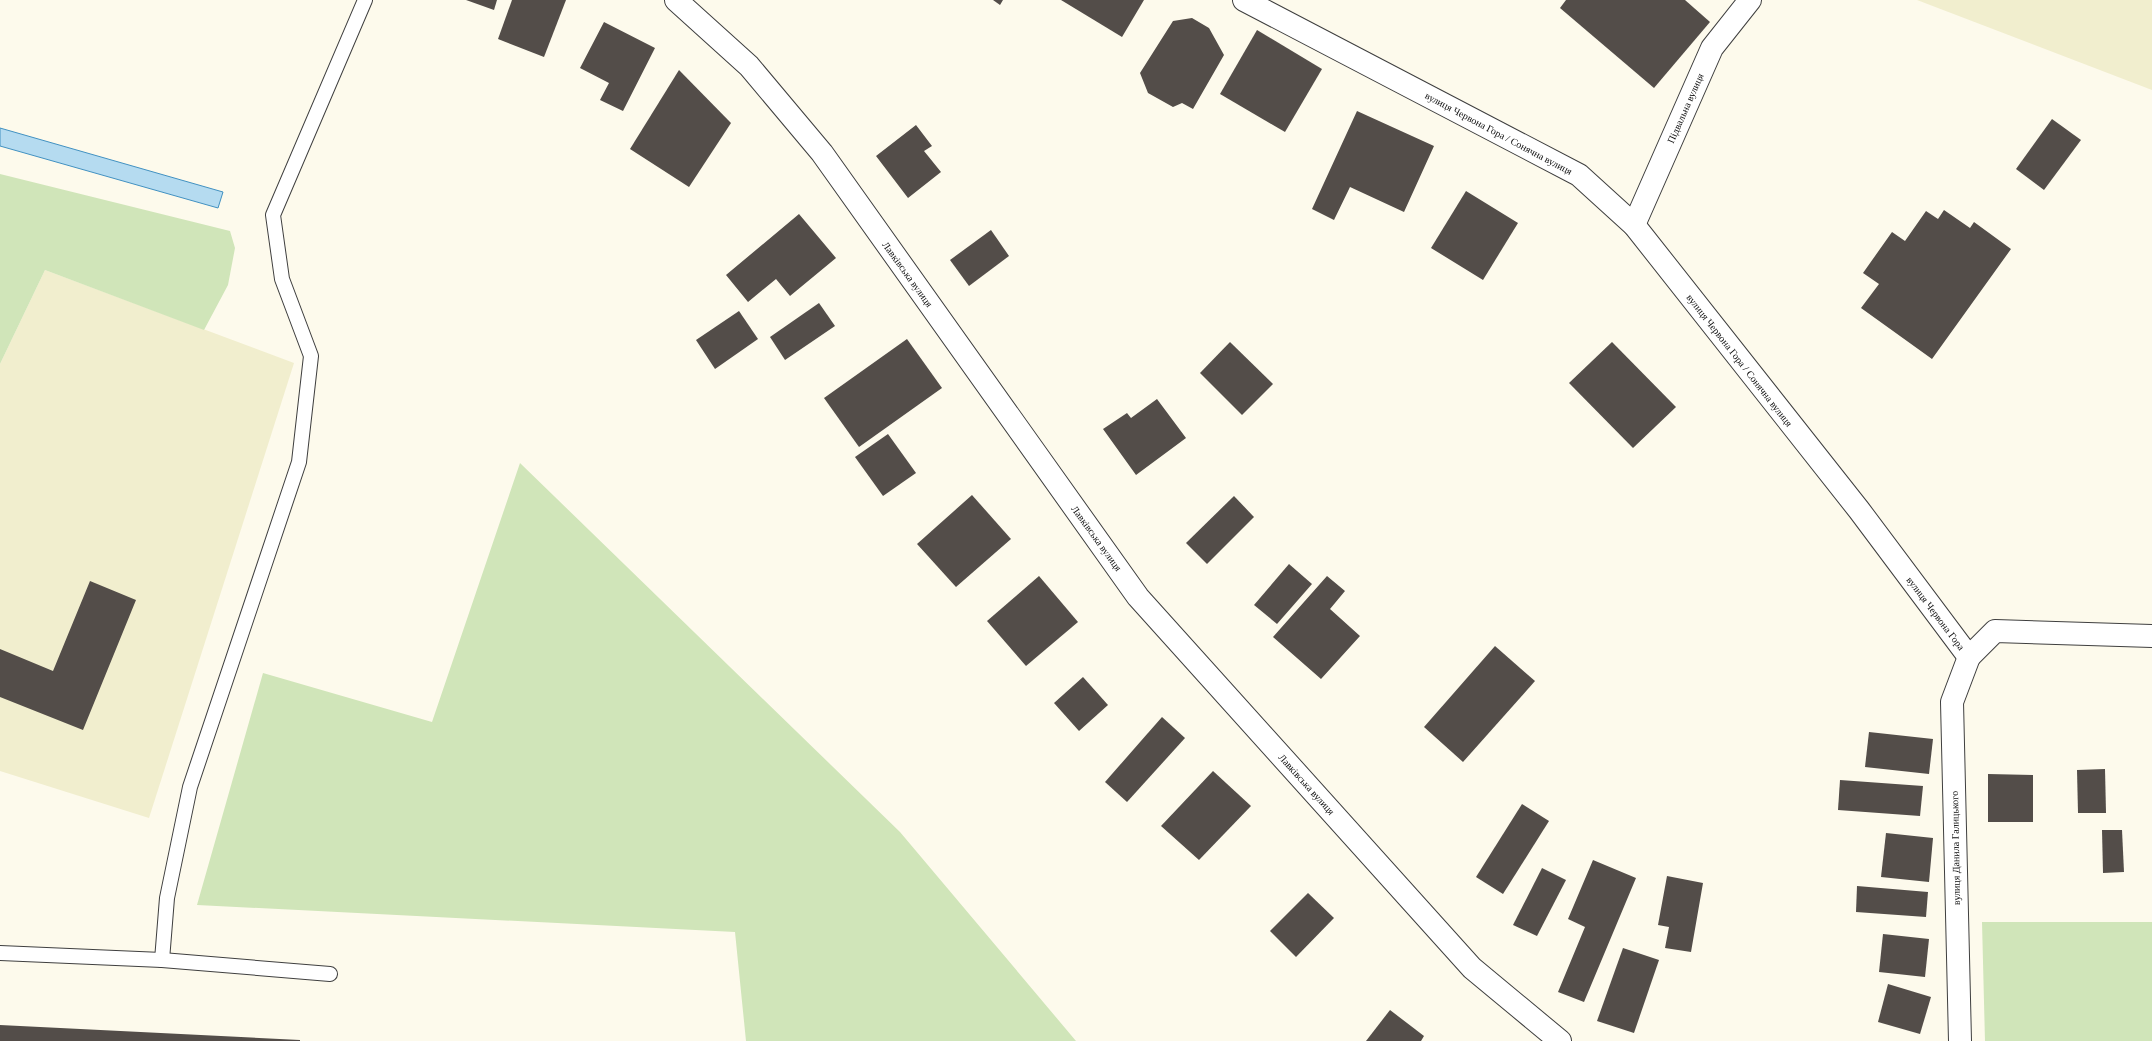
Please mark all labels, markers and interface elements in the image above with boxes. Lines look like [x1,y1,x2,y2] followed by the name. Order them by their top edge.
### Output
[1665,71,1706,145] street label: Підвальна вулиця
[1423,90,1574,177] street label: вулиця Червона Гора / Сонячна вулиця
[880,239,935,309] street label: Лавківська вулиця
[1685,292,1795,429] street label: вулиця Червона Гора / Сонячна вулиця
[1069,503,1124,573] street label: Лавківська вулиця
[1904,574,1967,653] street label: вулиця Червона Гора
[1276,752,1337,817] street label: Лавківська вулиця
[1949,791,1962,905] street label: вулиця Данила Галицького

